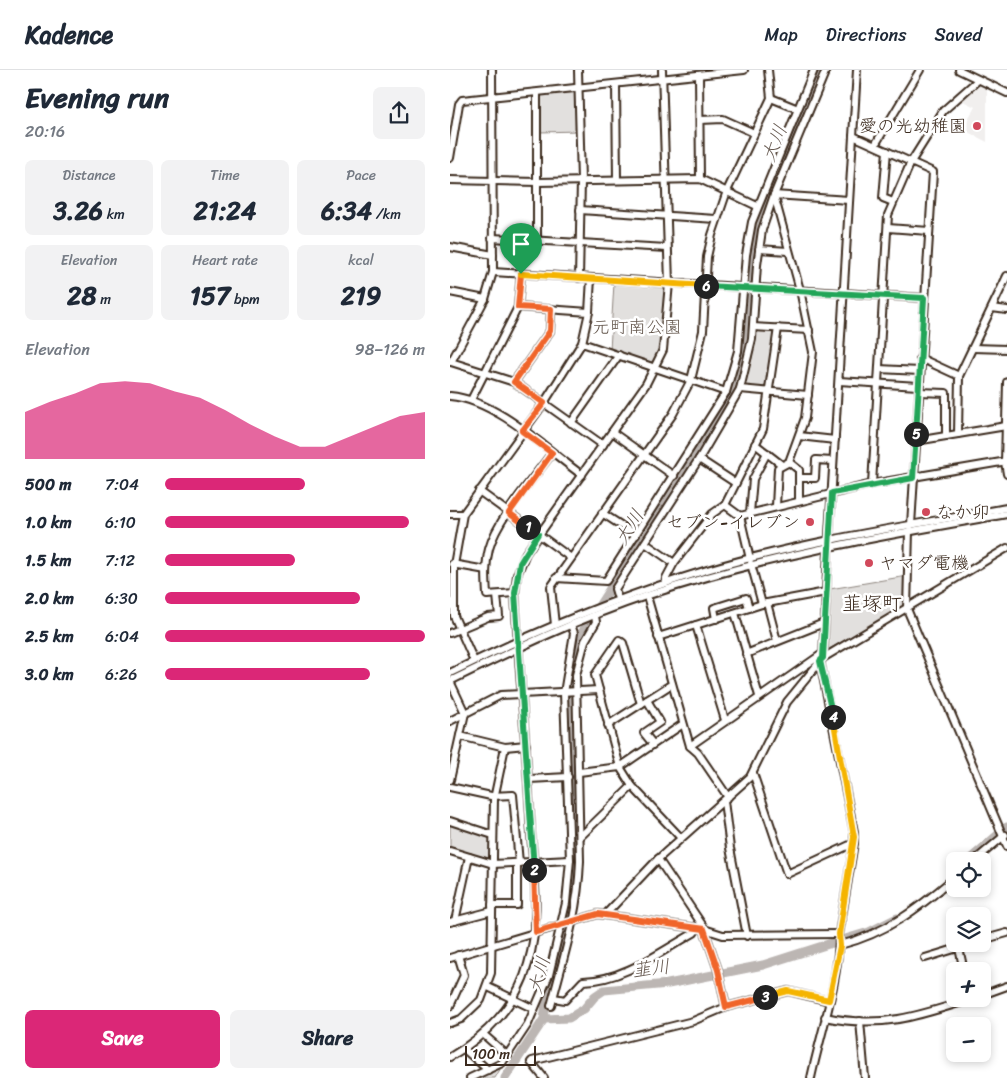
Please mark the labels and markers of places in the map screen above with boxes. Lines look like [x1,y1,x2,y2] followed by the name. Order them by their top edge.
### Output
[859,110,967,142] place label: 愛の光幼稚園
[971,120,983,132] marker: 愛の光幼稚園
[500,223,542,274] pin
[694,274,718,298] pin: 6
[904,422,928,446] pin: 5
[936,496,990,528] place label: なか卯
[666,506,800,538] place label: セブン-イレブン
[920,506,932,518] marker: なか卯
[516,514,540,540] pin: 1
[804,516,816,528] marker: セブン-イレブン
[879,547,969,579] place label: ヤマダ電機
[863,557,875,569] marker: ヤマダ電機
[820,704,846,730] pin: 4
[522,858,546,882] pin: 2
[752,984,778,1010] pin: 3

